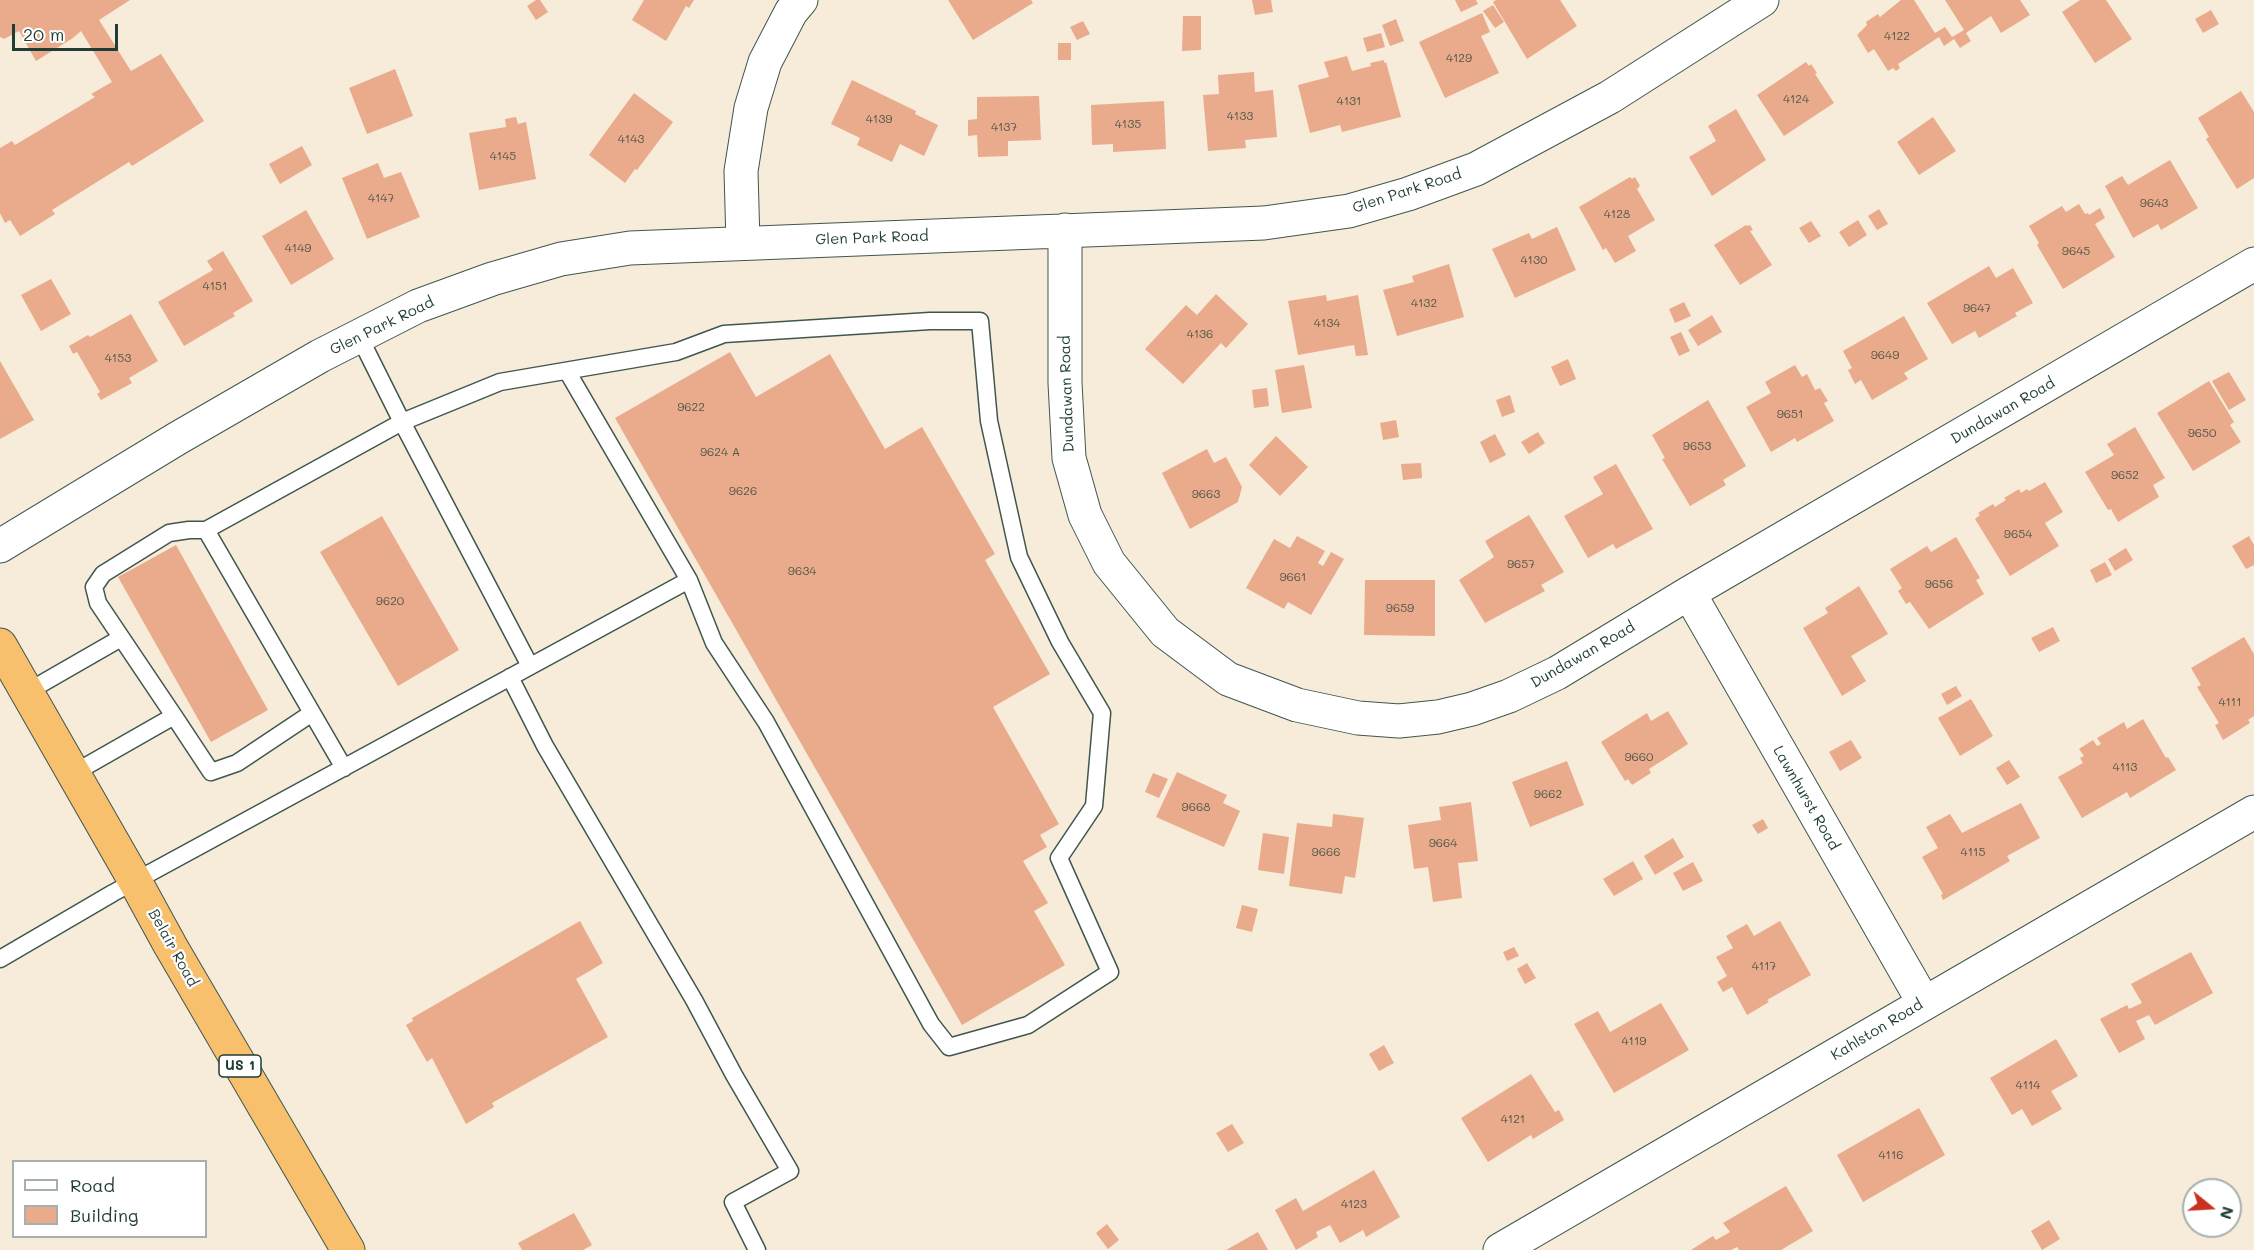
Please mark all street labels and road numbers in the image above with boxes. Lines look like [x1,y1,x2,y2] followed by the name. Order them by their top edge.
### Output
[1350,165,1464,217] street label: Glen Park Road
[815,227,929,249] street label: Glen Park Road
[327,293,437,359] street label: Glen Park Road
[1056,335,1078,453] street label: Dundawan Road
[1948,374,2058,448] street label: Dundawan Road
[1528,618,1638,692] street label: Dundawan Road
[1769,743,1843,853] street label: Lawnhurst Road
[144,906,202,990] street label: Belair Road
[1828,996,1926,1064] street label: Kahlston Road
[219,1055,261,1077] road number: US 1

